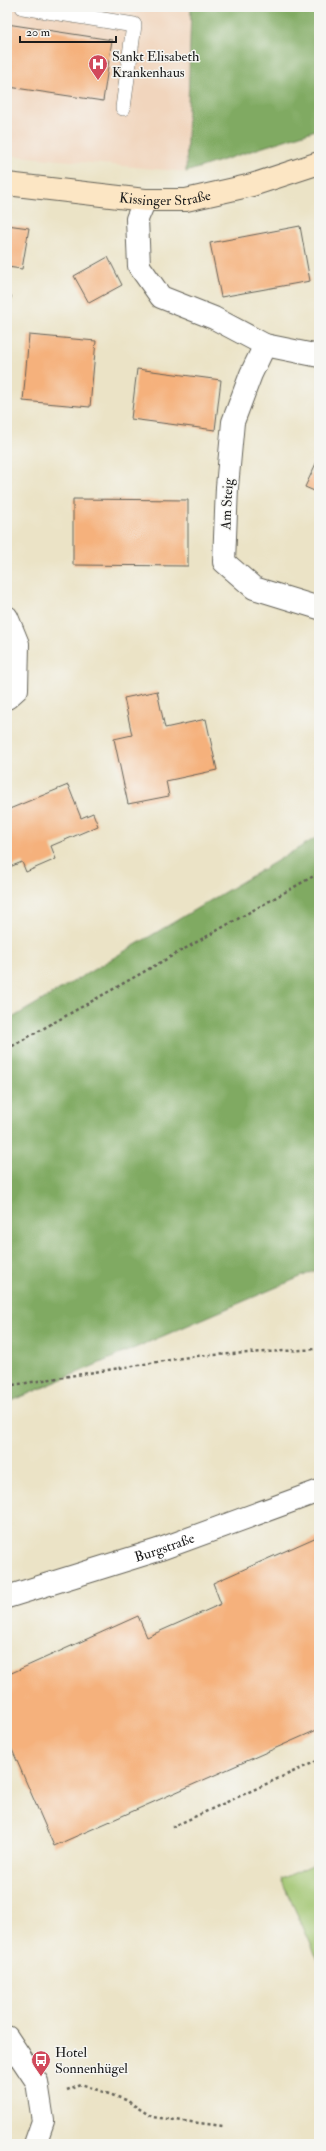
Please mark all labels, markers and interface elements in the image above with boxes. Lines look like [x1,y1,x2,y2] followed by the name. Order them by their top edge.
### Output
[20,18,116,44] scale bar
[26,25,51,40] text: 20 m
[112,48,200,81] place label: Sankt Elisabeth Krankenhaus
[87,53,109,81] hospital icon: Sankt Elisabeth Krankenhaus
[118,186,212,209] street label: Kissinger Straße
[217,477,237,531] street label: Am Steig
[132,1529,197,1565] street label: Burgstraße
[55,2044,128,2077] place label: Hotel Sonnenhügel
[30,2049,52,2077] bus stop icon: Hotel Sonnenhügel

